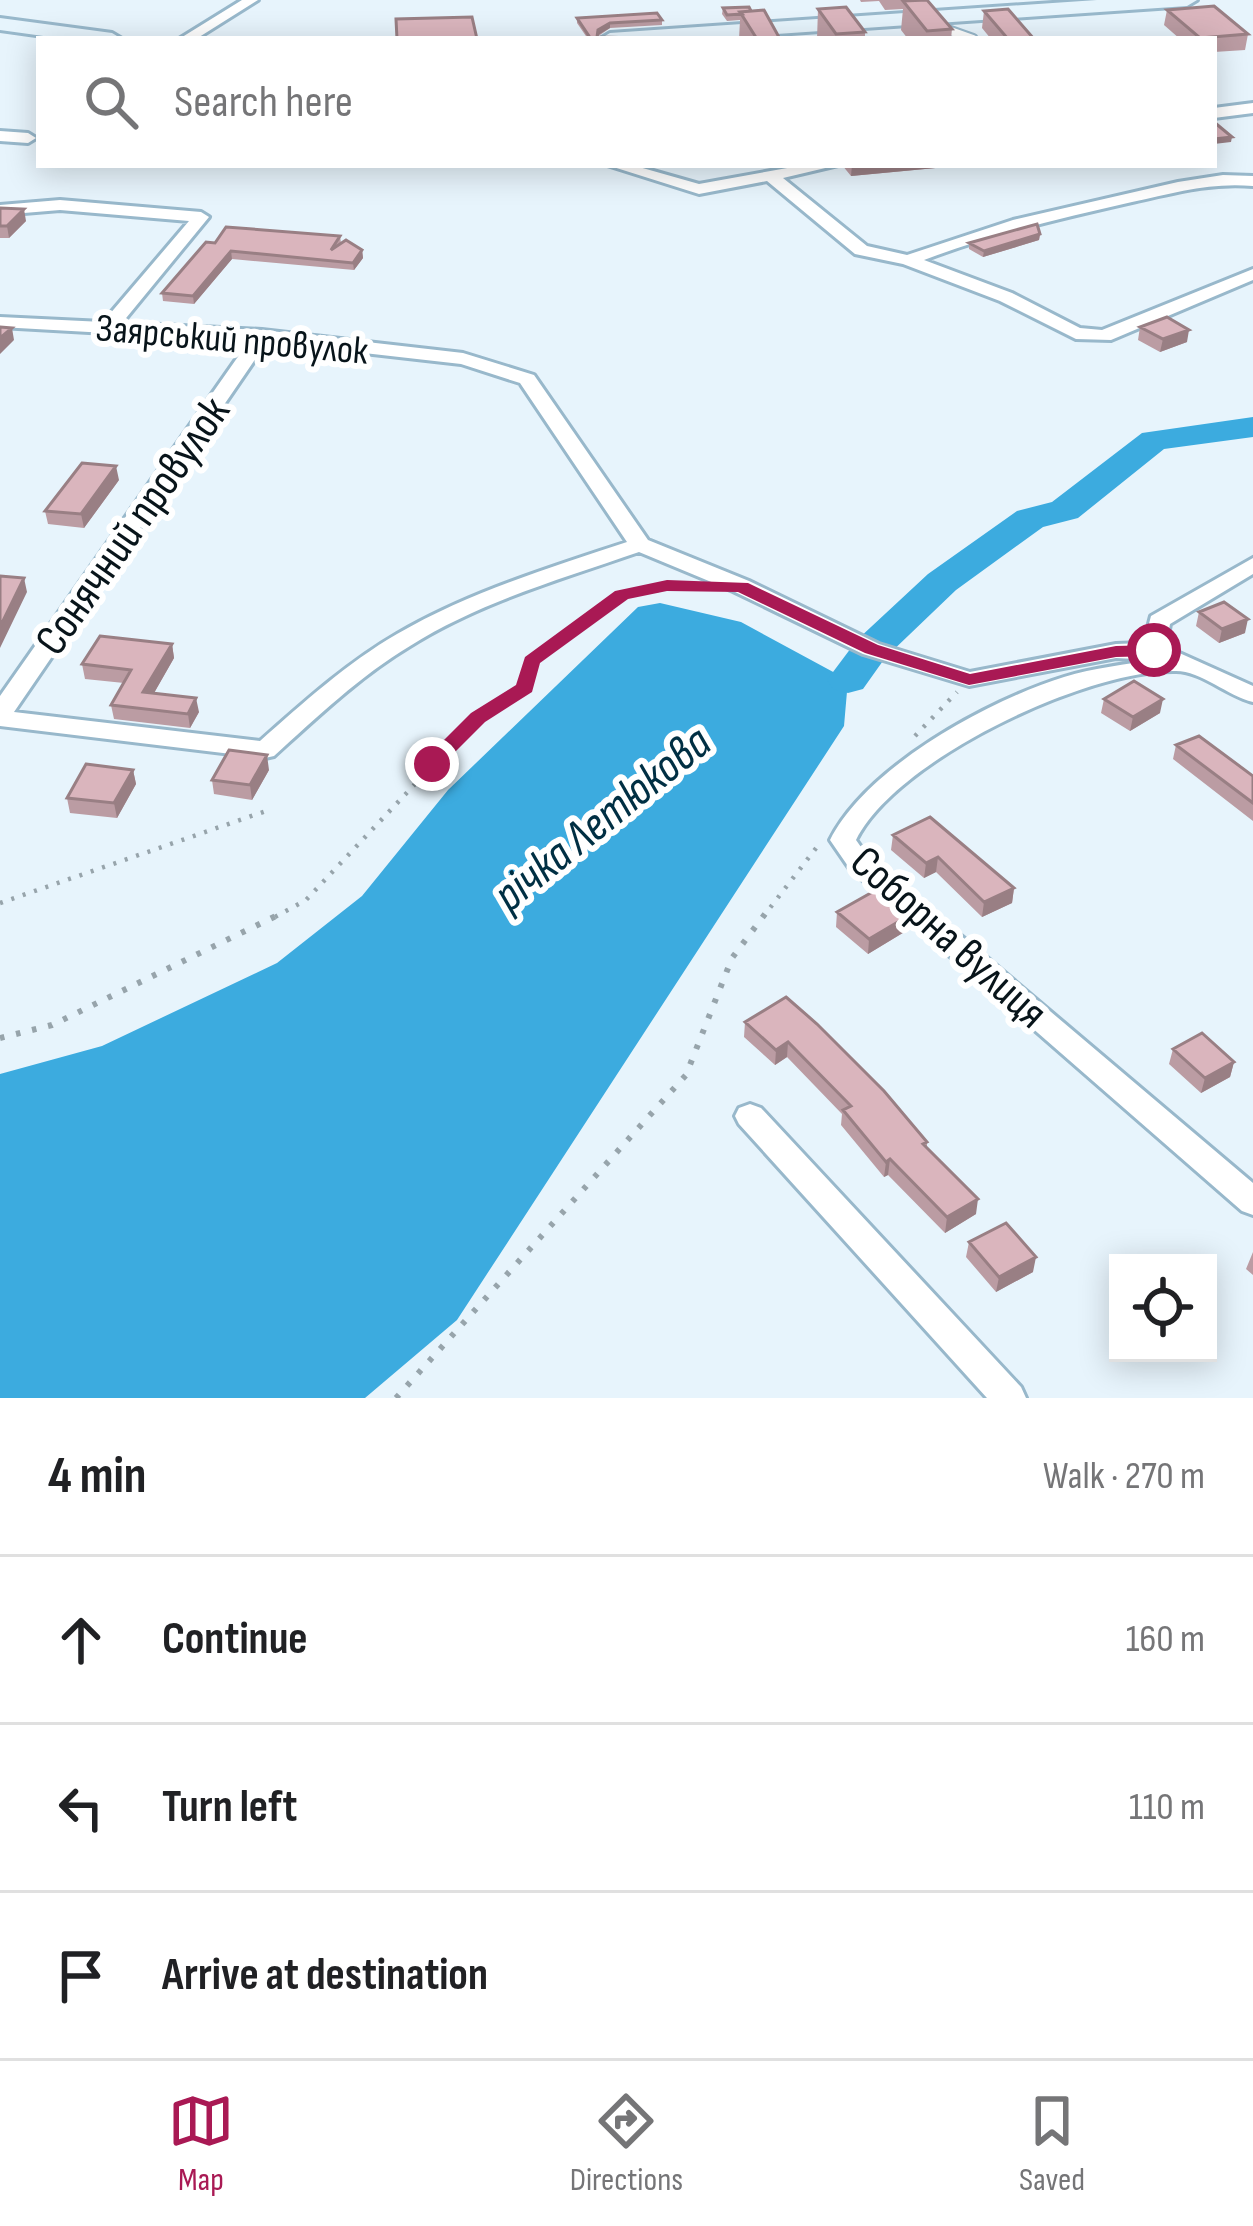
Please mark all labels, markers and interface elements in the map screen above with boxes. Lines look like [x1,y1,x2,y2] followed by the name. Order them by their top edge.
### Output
[36,36,1217,168] search box
[78,69,144,135] icon: search
[174,75,353,130] text: Search here
[94,305,370,376] street label: Заярський провулок
[24,387,242,666] street label: Сонячний провулок
[1127,623,1181,677] route start
[482,714,723,924] water label: річка Летюкова
[405,737,459,791] route end
[838,835,1058,1041] street label: Соборна вулиця
[1109,1254,1217,1362] map controls
[1109,1254,1217,1362] button: locate
[48,1446,147,1507] text: 4 min
[1043,1453,1205,1500] text: Walk · 270 m
[48,1607,114,1673] icon: ahead
[162,1612,308,1667] text: Continue
[1126,1616,1205,1663] text: 160 m
[48,1775,114,1841] icon: left
[162,1780,297,1835] text: Turn left
[1129,1784,1205,1831] text: 110 m
[48,1943,114,2009] icon: arrive
[162,1948,488,2003] text: Arrive at destination
[168,2088,234,2200] tab: Map
[570,2088,683,2200] tab: Directions
[1019,2088,1085,2200] tab: Saved

